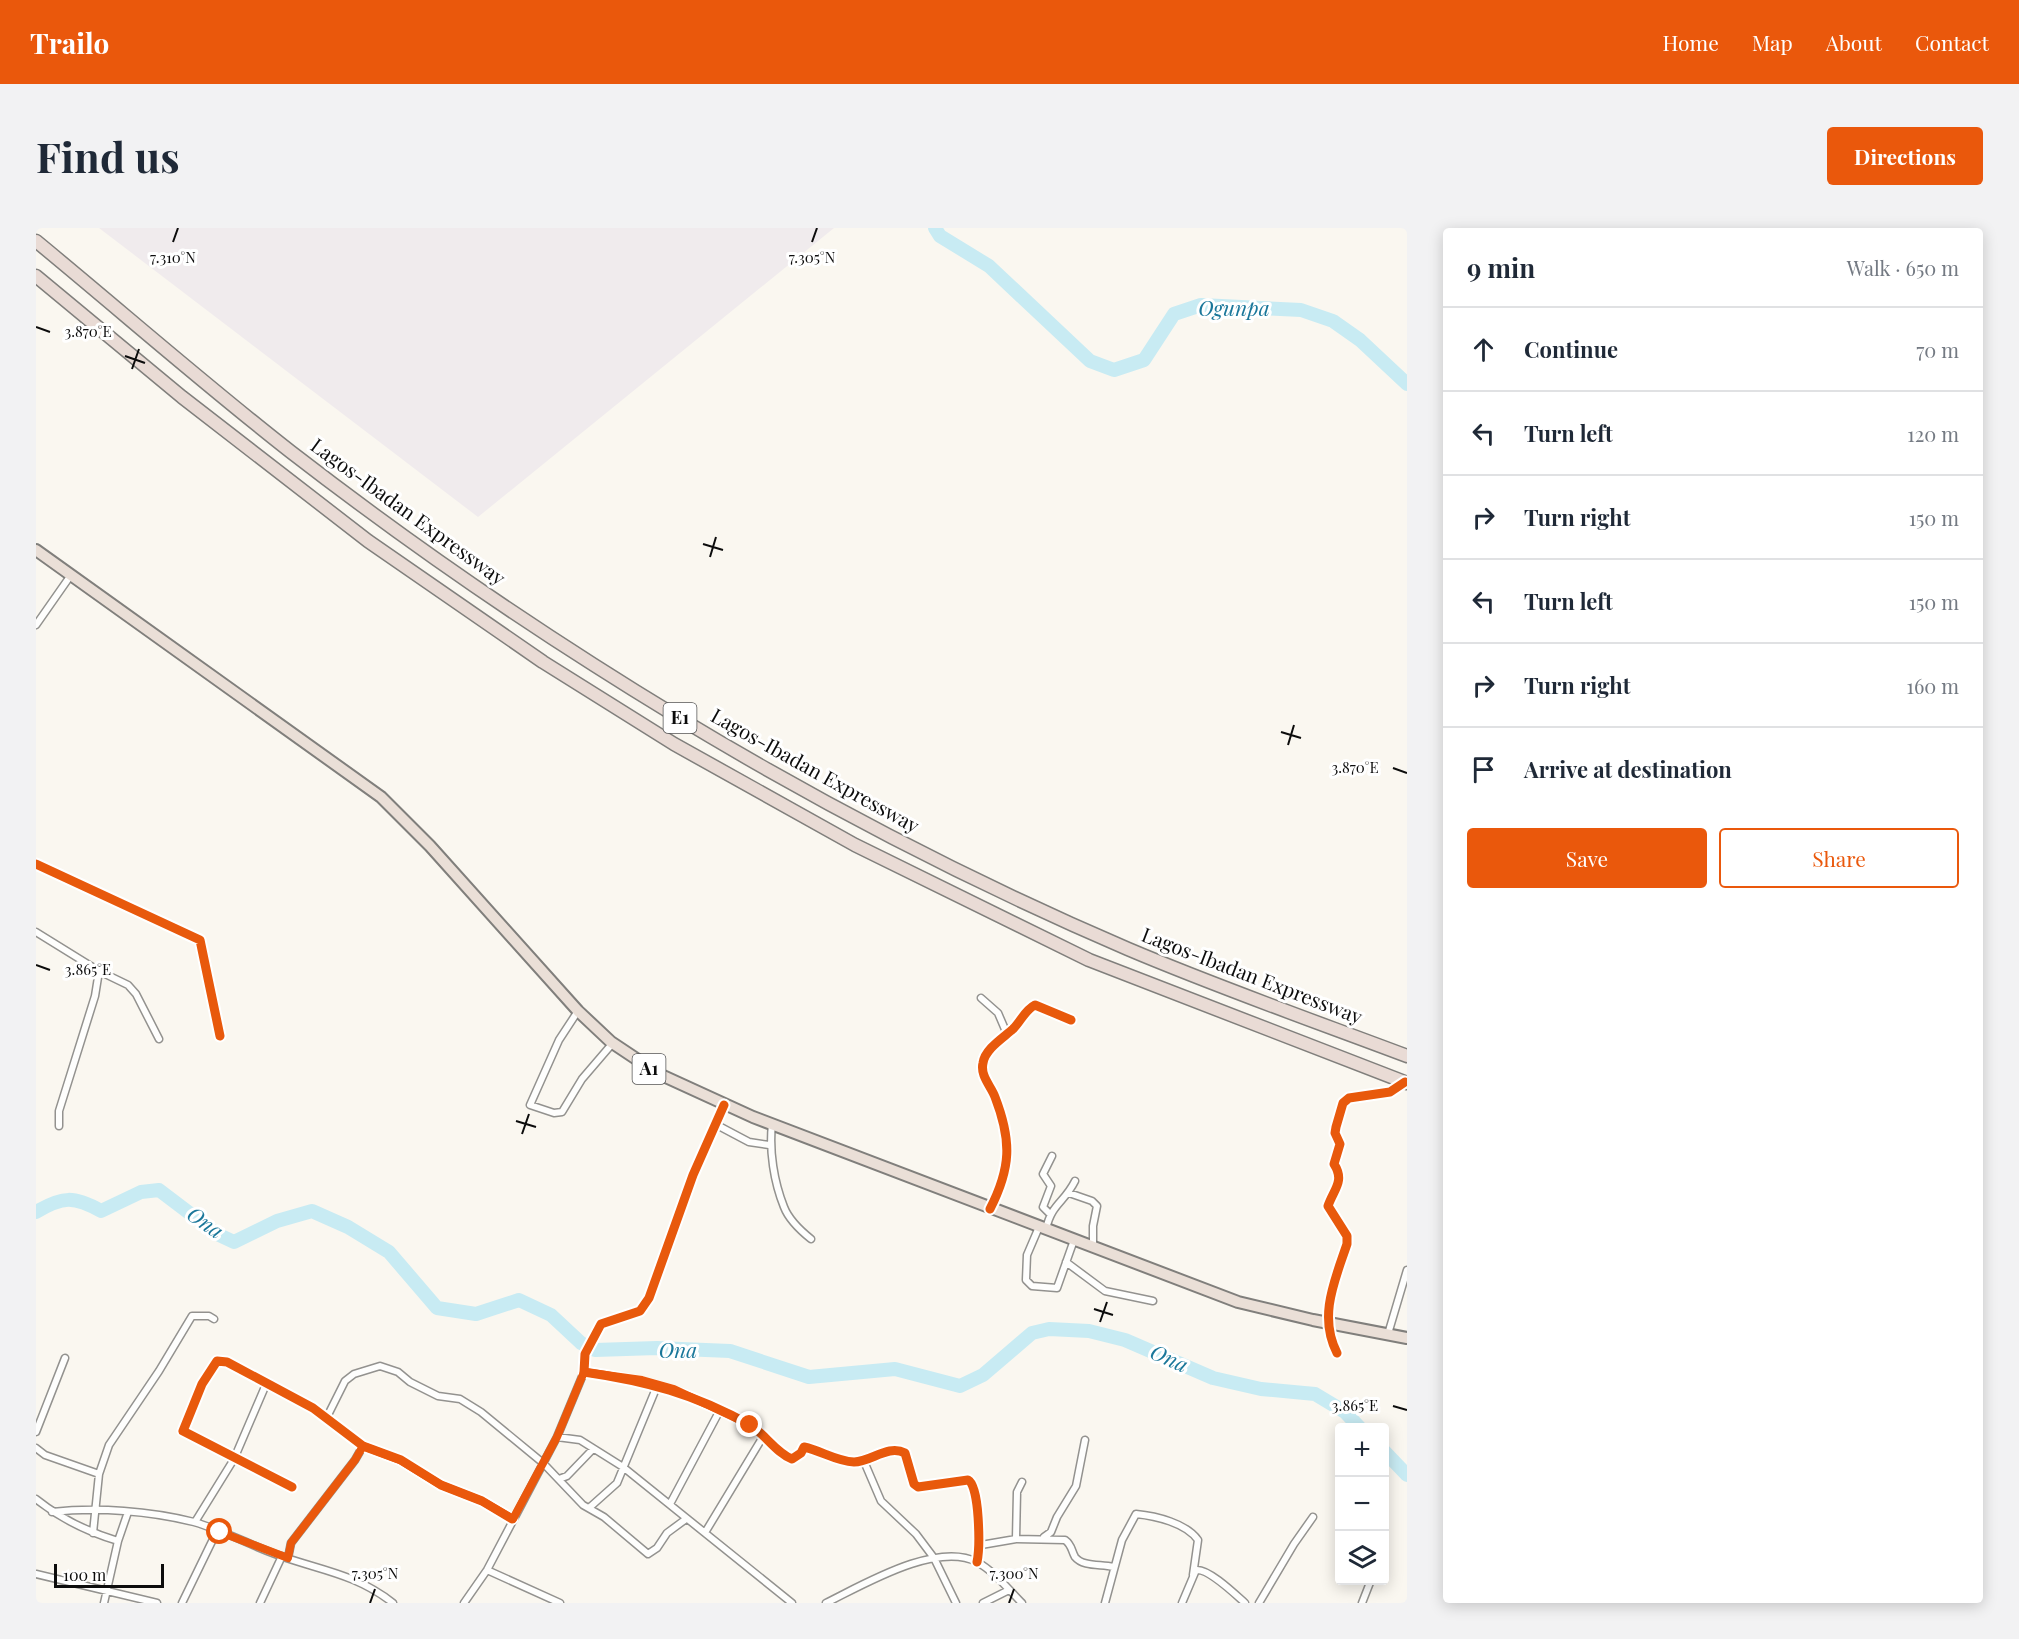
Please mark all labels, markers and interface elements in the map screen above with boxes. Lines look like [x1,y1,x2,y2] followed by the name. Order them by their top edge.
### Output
[30,24,109,61] text: Trailo
[1663,28,1719,56] text: Home
[1752,28,1793,56] text: Map
[1826,28,1882,56] text: About
[1915,28,1989,56] text: Contact
[1827,127,1983,185] button: Directions
[36,128,180,184] text: Find us
[150,247,196,267] text: 7.310°N
[789,247,836,267] text: 7.305°N
[1467,250,1535,285] text: 9 min
[1847,254,1959,281] text: Walk · 650 m
[1198,293,1270,321] water label: Ogunpa
[64,321,112,341] text: 3.870°E
[1467,333,1500,366] icon: ahead
[1524,334,1618,364] text: Continue
[1916,336,1959,363] text: 70 m
[1467,417,1500,450] icon: left
[1524,418,1613,448] text: Turn left
[1907,420,1959,447] text: 120 m
[306,431,512,591] street label: Lagos-Ibadan Expressway
[1467,501,1500,534] icon: right
[1524,502,1630,532] text: Turn right
[1909,504,1959,531] text: 150 m
[1467,585,1500,618] icon: left
[1524,586,1613,616] text: Turn left
[1909,588,1959,615] text: 150 m
[1467,669,1500,702] icon: right
[1524,670,1630,700] text: Turn right
[1907,672,1959,699] text: 160 m
[707,701,925,838] street label: Lagos-Ibadan Expressway
[664,703,696,733] road number: E1
[1467,753,1500,786] icon: arrive
[1524,754,1732,784] text: Arrive at destination
[1331,757,1379,777] text: 3.870°E
[1467,828,1707,888] button: Save
[1719,828,1959,888] button: Share
[1138,920,1367,1029] street label: Lagos-Ibadan Expressway
[65,959,111,979] text: 3.865°E
[632,1054,666,1084] road number: A1
[182,1199,230,1244] water label: Ona
[659,1335,697,1363] water label: Ona
[1147,1337,1193,1378] water label: Ona
[1332,1395,1378,1415] text: 3.865°E
[736,1411,762,1437] route end
[1335,1423,1389,1585] map controls
[1335,1423,1389,1477] button: +
[1335,1477,1389,1531] button: −
[206,1518,232,1544] route start
[1335,1531,1389,1585] button: layers
[54,1561,164,1588] scale bar
[352,1563,399,1583] text: 7.305°N
[989,1563,1039,1583] text: 7.300°N
[63,1564,106,1585] text: 100 m

